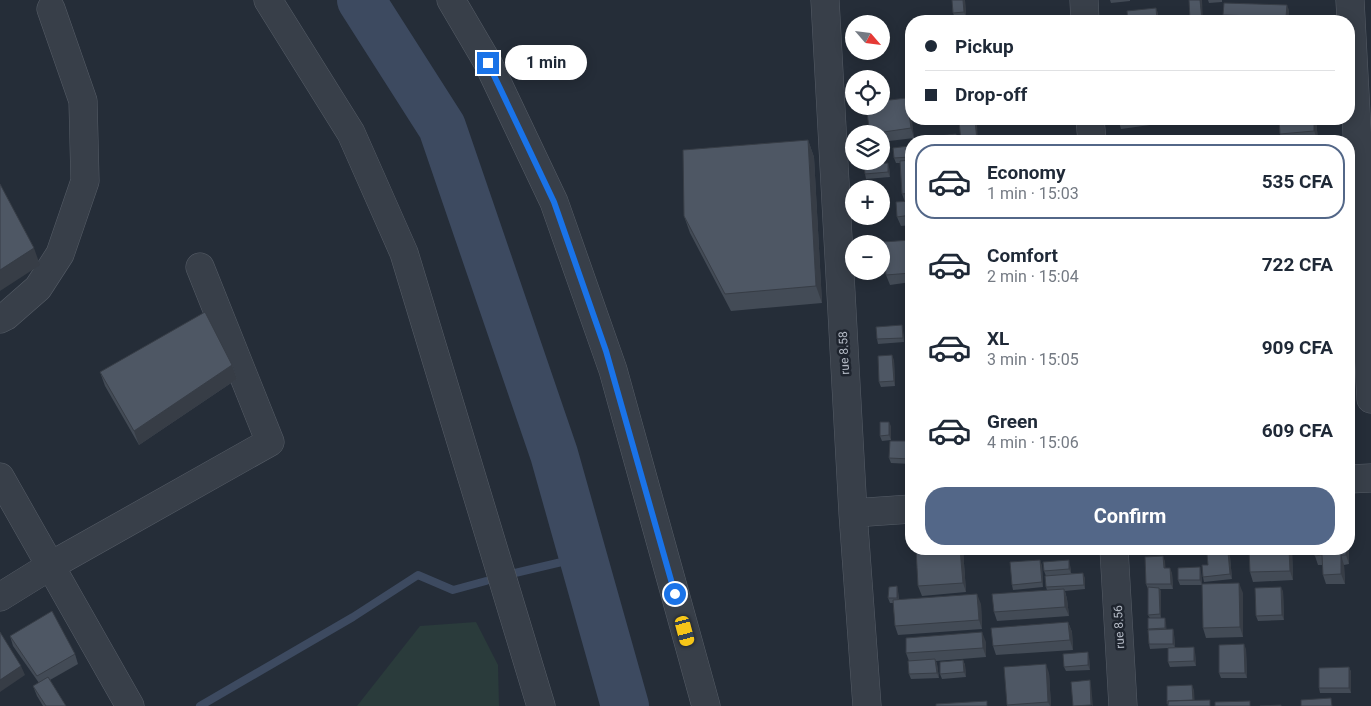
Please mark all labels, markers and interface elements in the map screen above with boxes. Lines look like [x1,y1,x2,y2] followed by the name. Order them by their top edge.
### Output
[845,15,890,60] north arrow
[845,15,890,280] map controls
[955,35,1014,58] text: Pickup
[506,46,588,80] callout: 1 min
[477,52,499,74] route end
[526,53,566,72] text: 1 min
[845,70,890,115] button: locate
[955,83,1027,106] text: Drop-off
[845,125,890,170] button: layers
[927,159,972,204] icon: car
[987,161,1066,184] text: Economy
[1262,170,1333,193] text: 535 CFA
[845,180,890,225] button: +
[987,184,1079,203] text: 1 min · 15:03
[845,235,890,280] button: −
[927,242,972,287] icon: car
[987,244,1058,267] text: Comfort
[1262,253,1333,276] text: 722 CFA
[987,267,1079,286] text: 2 min · 15:04
[927,325,972,370] icon: car
[987,327,1009,350] text: XL
[836,331,852,375] street label: rue 8.58
[1262,336,1333,359] text: 909 CFA
[987,350,1079,369] text: 3 min · 15:05
[927,408,972,453] icon: car
[987,410,1038,433] text: Green
[1262,419,1333,442] text: 609 CFA
[987,433,1079,452] text: 4 min · 15:06
[925,487,1335,545] button: Confirm
[664,583,686,605] route start
[1111,605,1127,649] street label: rue 8.56
[673,615,696,647] car

